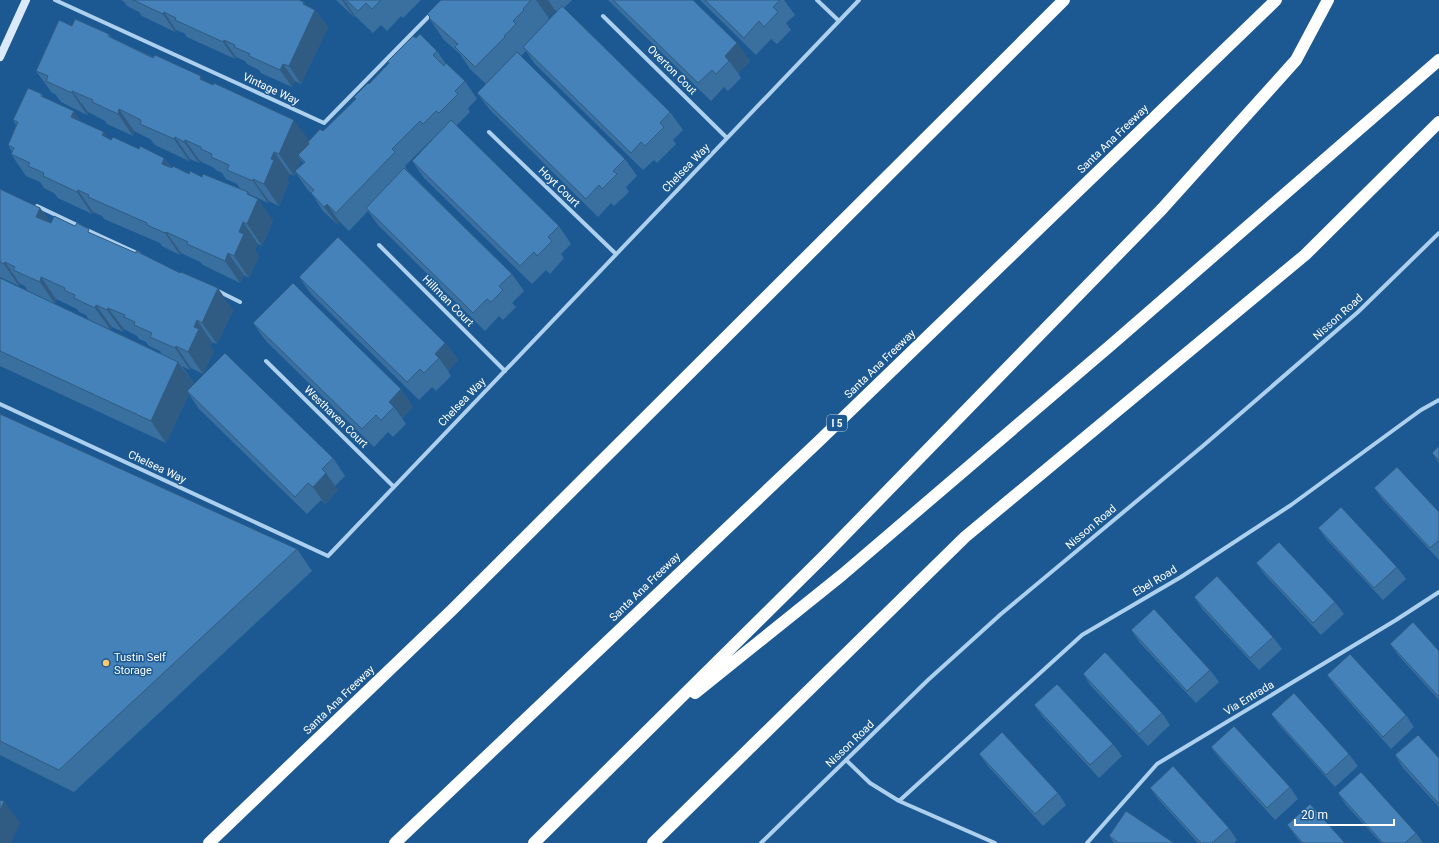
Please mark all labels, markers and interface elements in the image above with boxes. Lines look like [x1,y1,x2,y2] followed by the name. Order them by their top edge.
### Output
[645,43,700,98] street label: Overton Cout
[241,70,302,108] street label: Vintage Way
[1075,101,1152,176] street label: Santa Ana Freeway
[660,140,713,195] street label: Chelsea Way
[536,164,583,210] street label: Hoyt Court
[420,273,477,330] street label: Hillman Court
[1311,291,1365,343] street label: Nisson Road
[842,326,919,401] street label: Santa Ana Freeway
[436,374,489,429] street label: Chelsea Way
[301,383,371,451] street label: Westhaven Court
[827,415,847,431] road number: I 5
[126,448,189,486] street label: Chelsea Way
[1063,502,1119,552] street label: Nisson Road
[607,549,684,624] street label: Santa Ana Freeway
[1131,563,1179,599] street label: Ebel Road
[114,651,166,677] place label: Tustin Self Storage
[101,658,111,668] marker: Tustin Self Storage
[301,662,378,737] street label: Santa Ana Freeway
[1222,678,1276,718] street label: Via Entrada
[823,718,877,770] street label: Nisson Road
[1295,801,1394,827] scale bar
[1301,808,1328,822] text: 20 m

